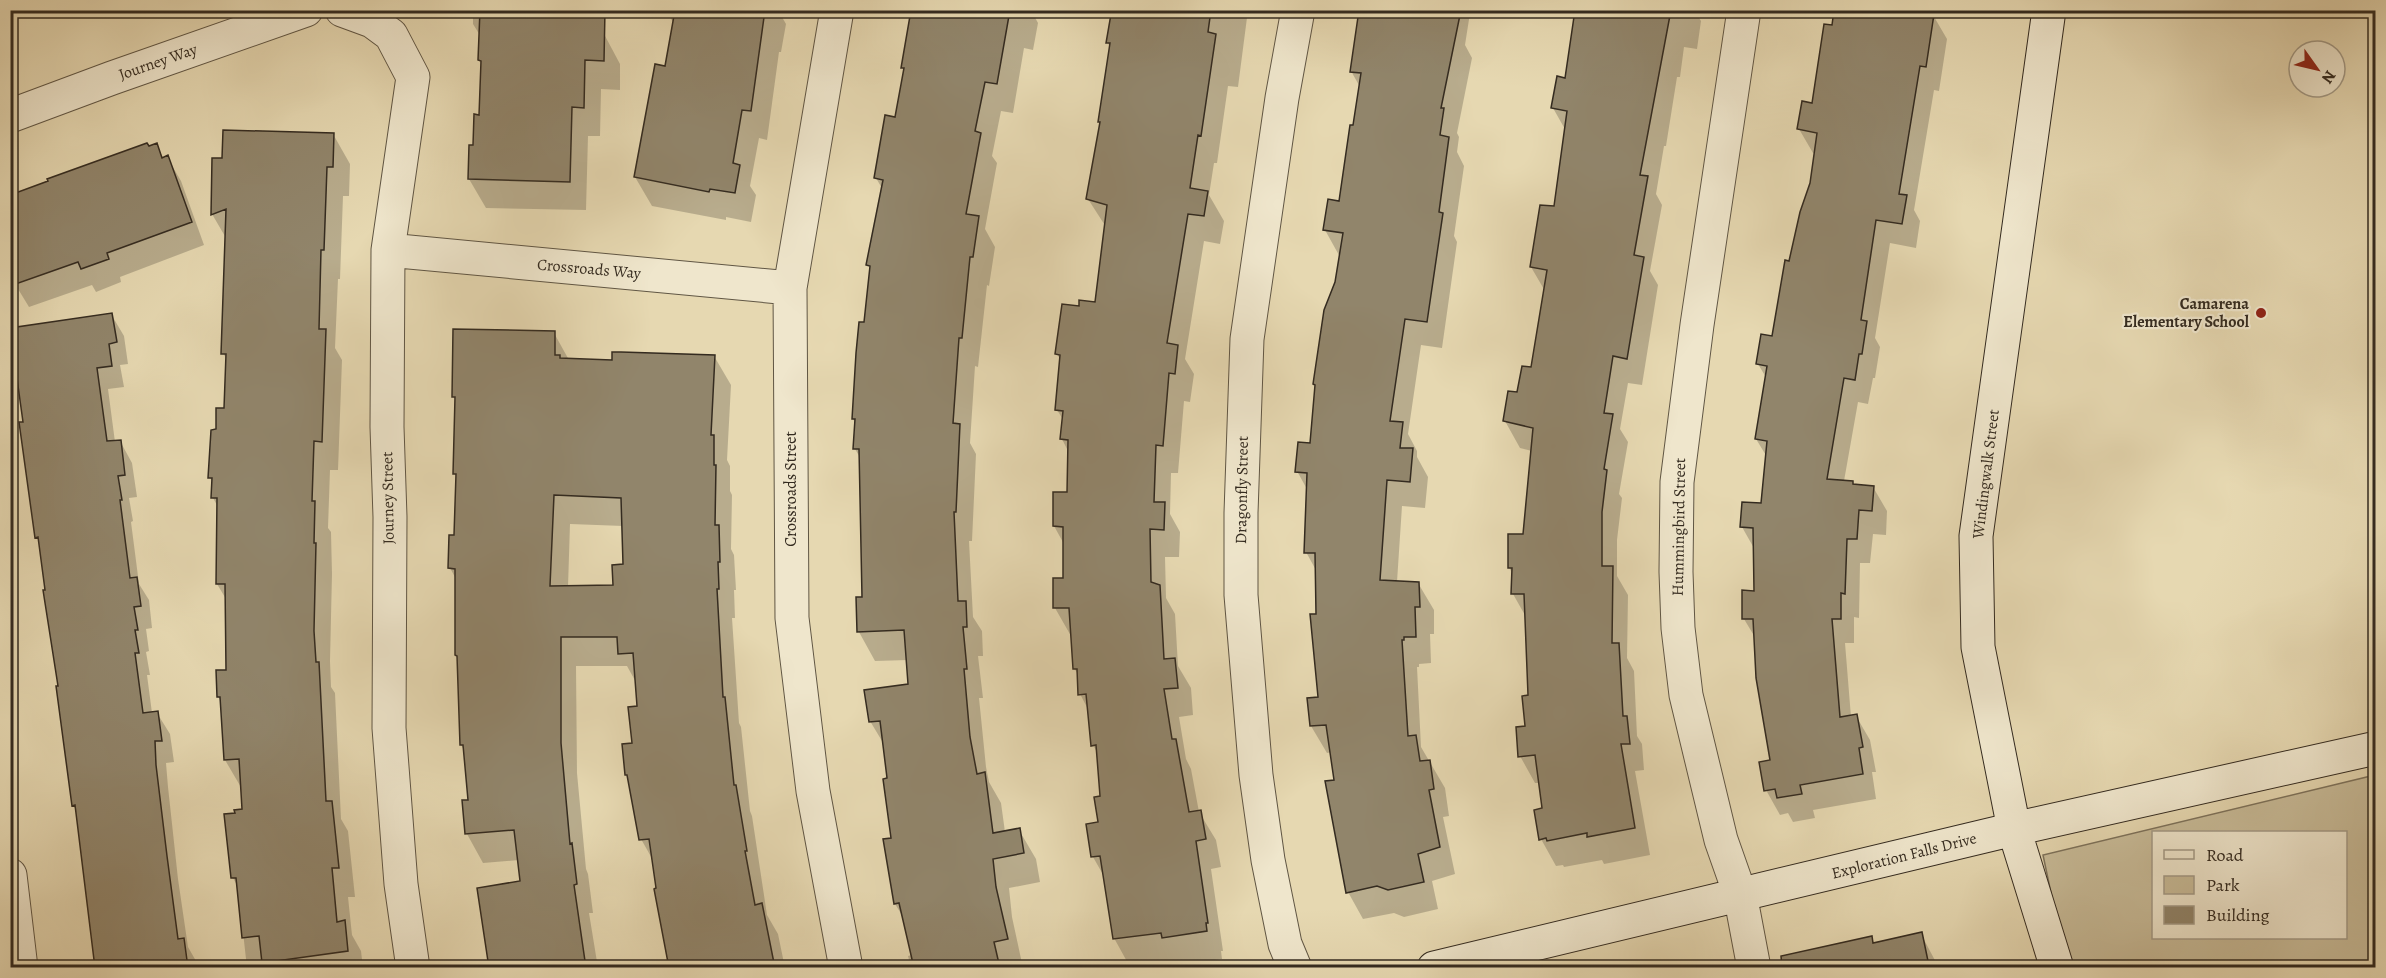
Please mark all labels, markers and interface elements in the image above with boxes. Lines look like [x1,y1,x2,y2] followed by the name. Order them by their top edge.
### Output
[116,38,201,86] street label: Journey Way
[2287,39,2347,99] north arrow
[2316,66,2341,88] text: N
[536,254,643,285] street label: Crossroads Way
[2123,293,2250,333] place label: Camarena Elementary School
[2254,306,2268,320] marker: Camarena Elementary School
[1967,408,2005,541] street label: Windingwalk Street
[780,431,802,547] street label: Crossroads Street
[1230,436,1254,544] street label: Dragonfly Street
[376,451,400,545] street label: Journey Street
[1667,458,1691,596] street label: Hummingbird Street
[1829,827,1979,885] street label: Exploration Falls Drive
[2152,831,2347,939] legend
[2206,843,2244,867] text: Road
[2206,873,2240,897] text: Park
[2206,903,2270,927] text: Building

